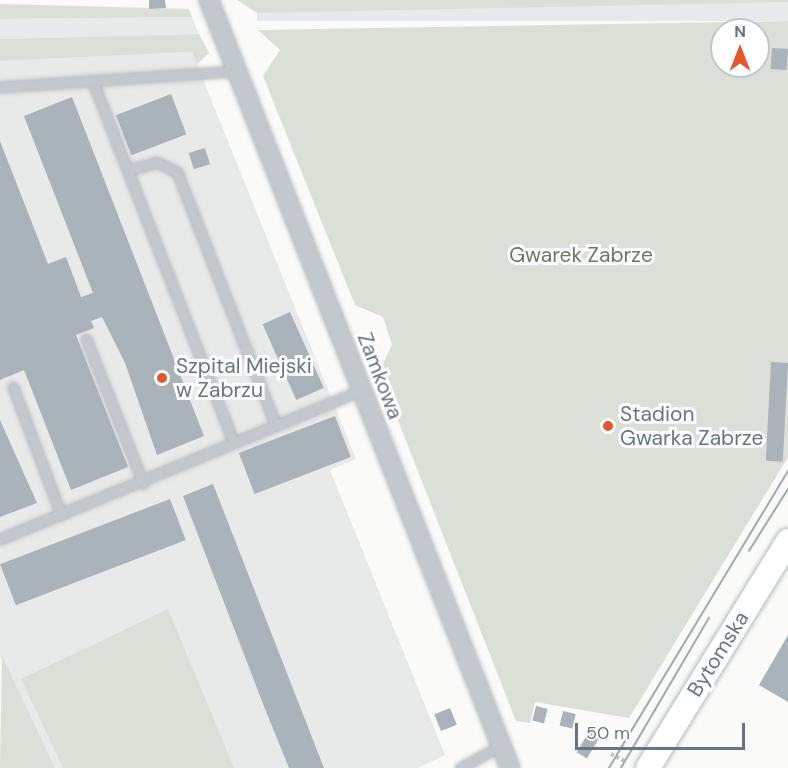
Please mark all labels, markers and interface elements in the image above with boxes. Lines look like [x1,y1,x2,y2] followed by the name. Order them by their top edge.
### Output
[710,18,770,78] north arrow
[734,21,746,42] text: N
[509,242,653,268] park label: Gwarek Zabrze
[352,329,408,423] street label: Zamkowa
[176,353,312,403] place label: Szpital Miejski w Zabrzu
[153,369,171,387] marker: Szpital Miejski w Zabrzu
[620,401,764,451] place label: Stadion Gwarka Zabrze
[601,419,615,433] marker: Stadion Gwarka Zabrze
[682,607,754,701] street label: Bytomska
[578,711,748,749] scale bar
[586,721,630,745] text: 50 m

